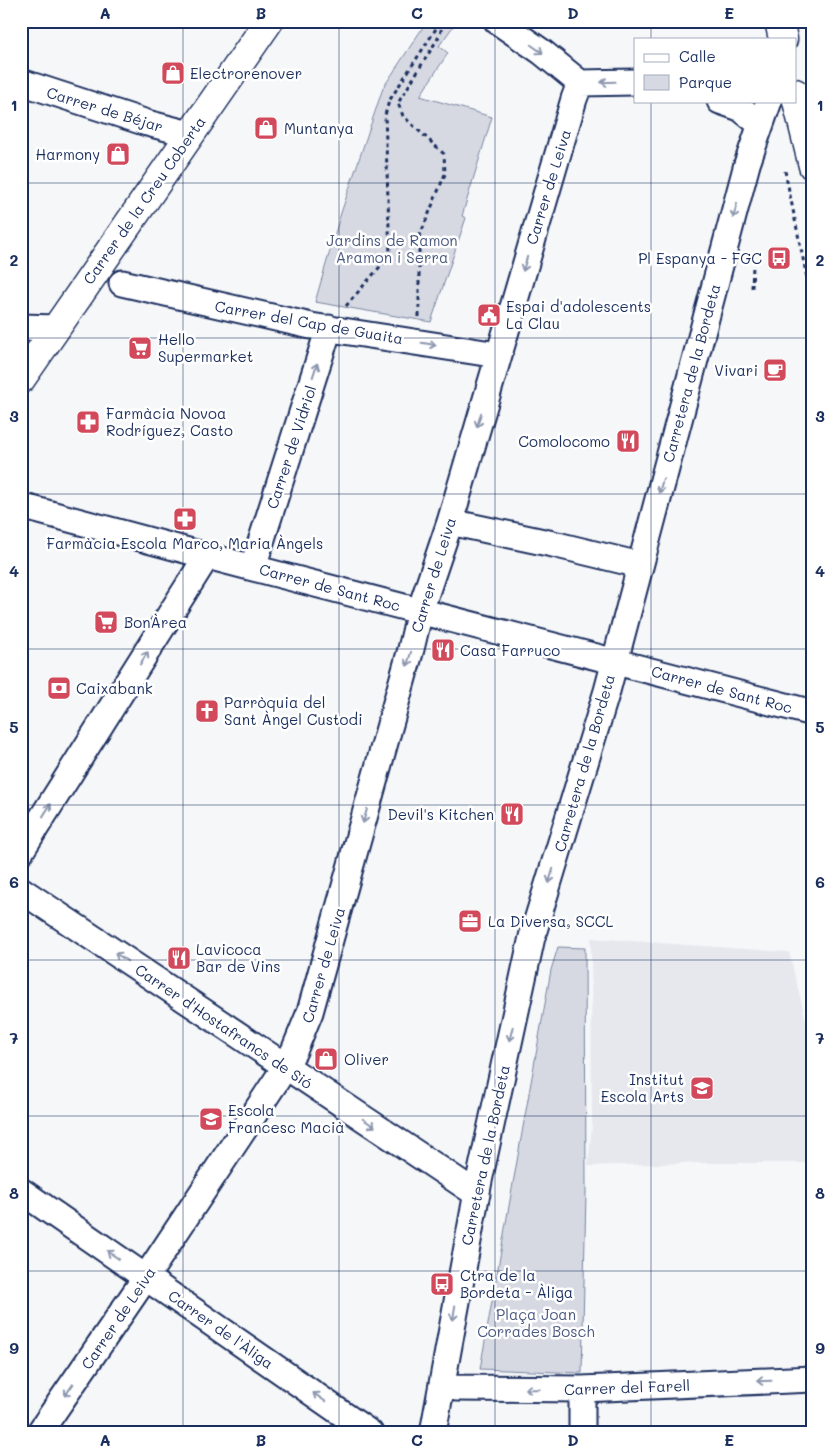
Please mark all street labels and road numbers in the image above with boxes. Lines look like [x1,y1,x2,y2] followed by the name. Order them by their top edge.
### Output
[44,82,166,136] street label: Carrer de Béjar
[78,112,210,288] street label: Carrer de la Creu Coberta
[521,127,575,247] street label: Carrer de Leiva
[658,282,724,464] street label: Carretera de la Bordeta
[213,296,405,348] street label: Carrer del Cap de Guaita
[262,383,320,511] street label: Carrer de Vidriol
[406,515,460,635] street label: Carrer de Leiva
[257,559,403,615] street label: Carrer de Sant Roc
[649,661,795,717] street label: Carrer de Sant Roc
[549,672,619,854] street label: Carretera de la Bordeta
[297,905,349,1025] street label: Carrer de Leiva
[131,959,317,1093] street label: Carrer d'Hostafrancs de Sió
[456,1063,514,1247] street label: Carretera de la Bordeta
[76,1263,160,1373] street label: Carrer de Leiva
[164,1285,278,1373] street label: Carrer de l'Àliga
[564,1375,690,1399] street label: Carrer del Farell

